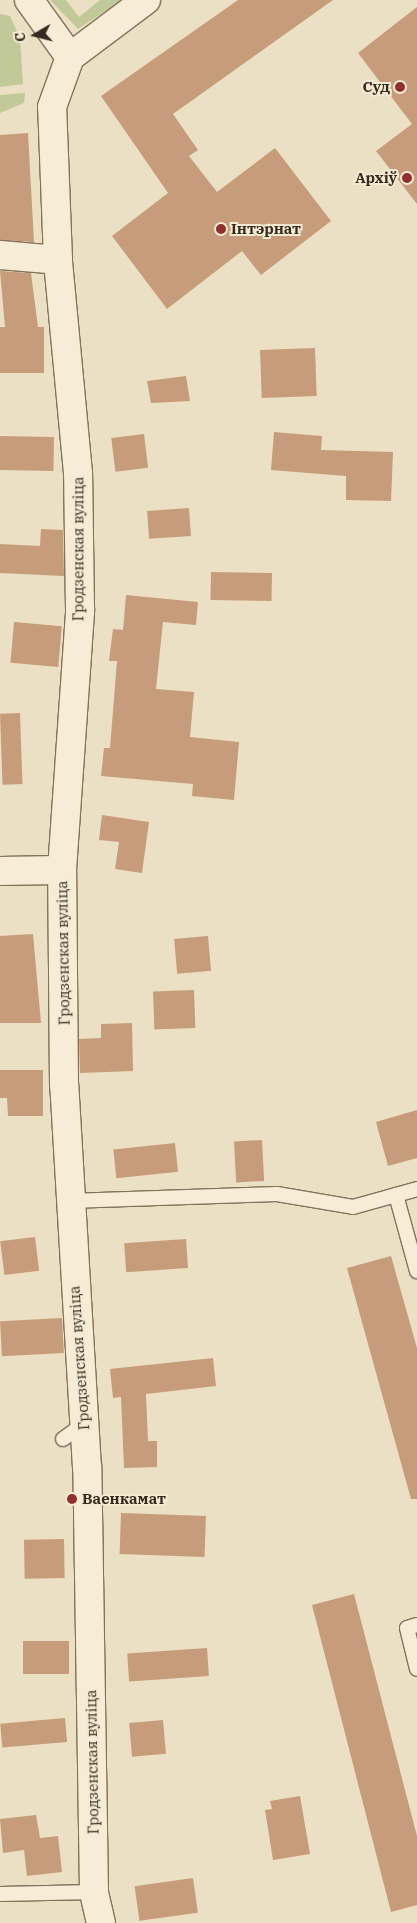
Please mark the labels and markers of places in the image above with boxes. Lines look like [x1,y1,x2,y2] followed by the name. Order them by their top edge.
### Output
[362,78,390,96] place label: Суд
[394,81,406,93] marker: Суд
[355,169,397,187] place label: Архіў
[401,172,413,184] marker: Архіў
[231,220,301,238] place label: Інтэрнат
[215,223,227,235] marker: Інтэрнат
[82,1490,166,1508] place label: Ваенкамат
[66,1493,78,1505] marker: Ваенкамат

